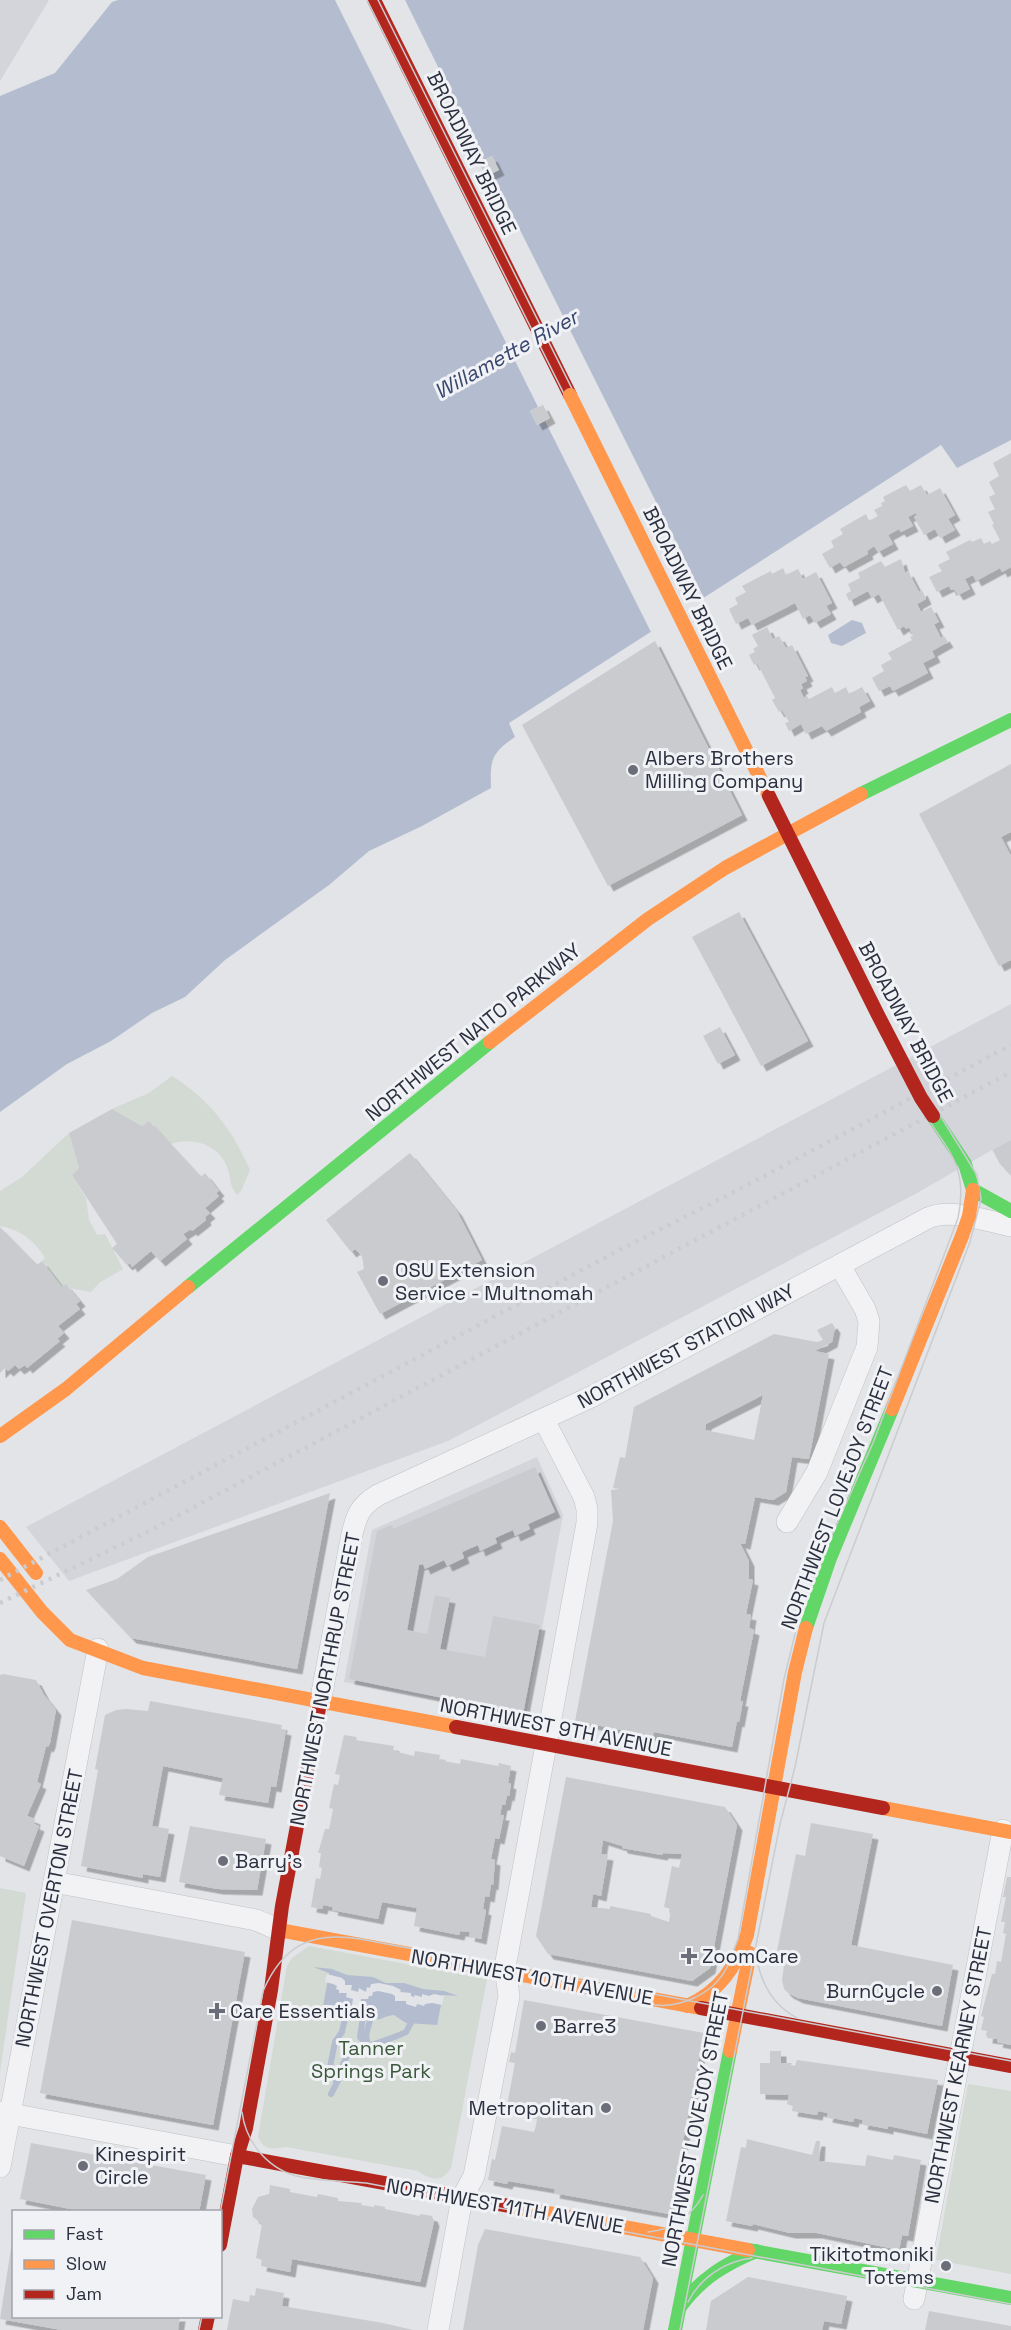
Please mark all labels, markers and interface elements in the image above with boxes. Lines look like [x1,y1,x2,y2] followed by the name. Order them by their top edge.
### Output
[421,67,523,239] street label: BROADWAY BRIDGE
[429,302,584,405] water label: Willamette River
[637,502,739,674] street label: BROADWAY BRIDGE
[645,745,803,794] place label: Albers Brothers Milling Company
[626,763,640,777] marker: Albers Brothers Milling Company
[360,937,586,1127] street label: NORTHWEST NAITO PARKWAY
[853,937,959,1107] street label: BROADWAY BRIDGE
[395,1257,594,1306] place label: OSU Extension Service - Multnomah
[376,1274,390,1288] marker: OSU Extension Service - Multnomah
[573,1278,799,1414] street label: NORTHWEST STATION WAY
[775,1363,899,1633] street label: NORTHWEST LOVEJOY STREET
[284,1530,366,1828] street label: NORTHWEST NORTHRUP STREET
[438,1692,674,1762] street label: NORTHWEST 9TH AVENUE
[9,1766,89,2049] street label: NORTHWEST OVERTON STREET
[235,1848,303,1874] place label: Barry's
[216,1854,230,1868] marker: Barry's
[918,1924,998,2206] street label: NORTHWEST KEARNEY STREET
[409,1943,655,2011] street label: NORTHWEST 10TH AVENUE
[702,1943,799,1969] place label: ZoomCare
[680,1947,698,1965] marker: ZoomCare
[826,1978,925,2004] place label: BurnCycle
[930,1984,944,1998] marker: BurnCycle
[656,1989,735,2269] street label: NORTHWEST LOVEJOY STREET
[230,1998,376,2024] place label: Care Essentials
[208,2002,226,2020] marker: Care Essentials
[553,2013,616,2039] place label: Barre3
[534,2019,548,2033] marker: Barre3
[311,2035,431,2084] park label: Tanner Springs Park
[469,2095,594,2121] place label: Metropolitan
[599,2101,613,2115] marker: Metropolitan
[95,2141,186,2190] place label: Kinespirit Circle
[76,2159,90,2173] marker: Kinespirit Circle
[384,2172,626,2240] street label: NORTHWEST 11TH AVENUE
[12,2210,222,2318] legend
[66,2222,103,2245] text: Fast
[809,2241,934,2290] place label: Tikitotmoniki Totems
[66,2252,107,2275] text: Slow
[939,2259,953,2273] marker: Tikitotmoniki Totems
[66,2282,102,2305] text: Jam

